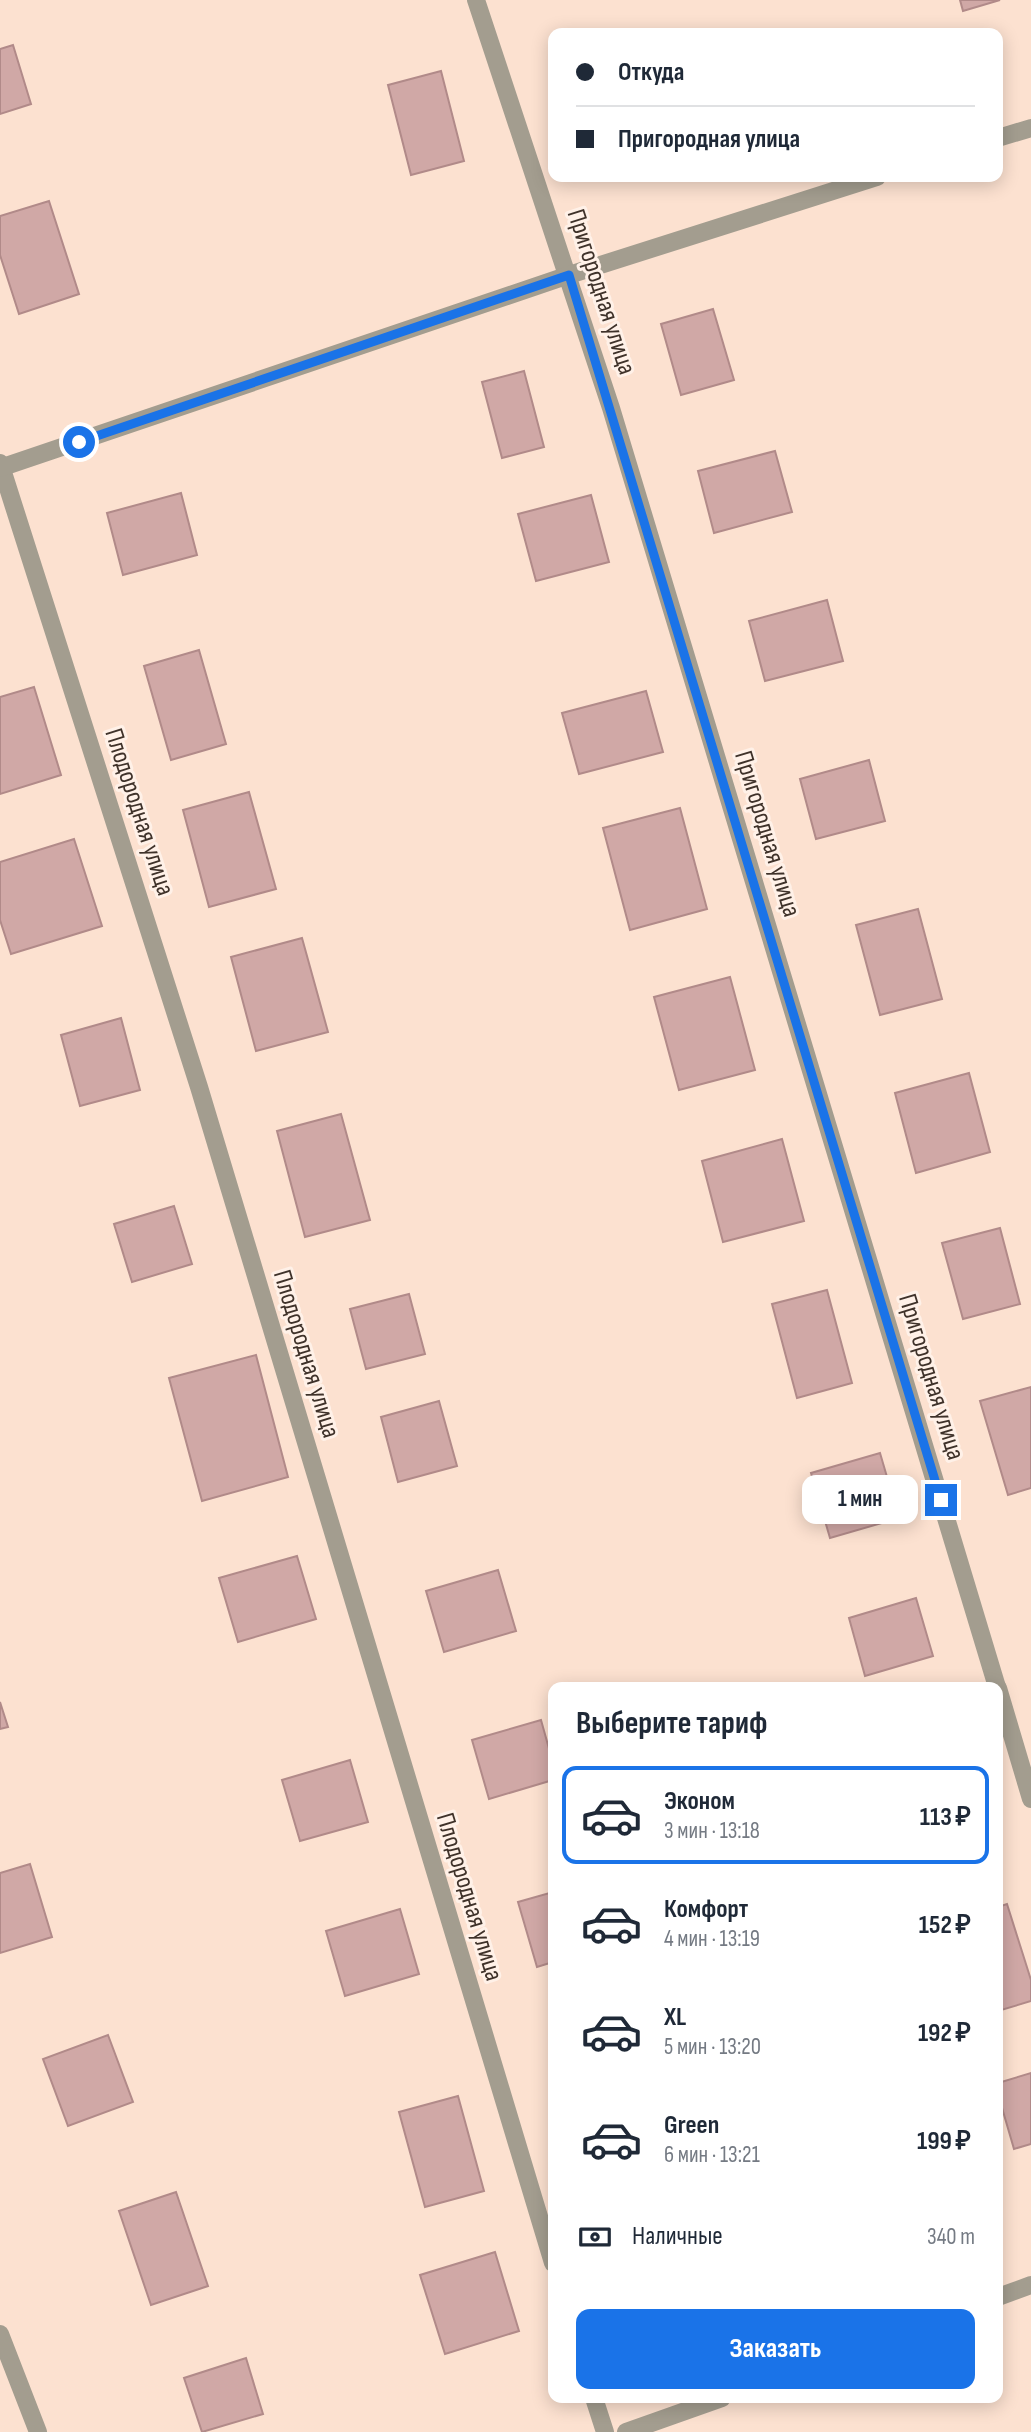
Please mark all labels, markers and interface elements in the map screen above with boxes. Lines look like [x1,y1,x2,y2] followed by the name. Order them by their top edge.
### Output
[618,57,684,88] text: Откуда
[618,124,800,155] text: Пригородная улица
[560,205,642,379] street label: Пригородная улица
[63,426,95,458] route start
[97,725,181,899] street label: Плодородная улица
[727,747,807,921] street label: Пригородная улица
[266,1266,346,1442] street label: Плодородная улица
[891,1290,971,1464] street label: Пригородная улица
[801,1476,916,1524] callout: 1 мин
[925,1484,957,1516] route end
[838,1485,882,1513] text: 1 мин
[576,1704,767,1743] text: Выберите тариф
[580,1784,643,1847] icon: car
[664,1786,735,1817] text: Эконом
[920,1802,971,1833] text: 113 ₽
[429,1809,509,1985] street label: Плодородная улица
[664,1817,760,1845] text: 3 мин · 13:18
[580,1892,643,1955] icon: car
[664,1894,748,1925] text: Комфорт
[919,1910,971,1941] text: 152 ₽
[664,1925,760,1953] text: 4 мин · 13:19
[580,2000,643,2063] icon: car
[664,2002,686,2033] text: XL
[918,2018,971,2049] text: 192 ₽
[664,2033,761,2061] text: 5 мин · 13:20
[580,2108,643,2171] icon: car
[664,2110,719,2141] text: Green
[917,2126,971,2157] text: 199 ₽
[664,2141,760,2169] text: 6 мин · 13:21
[576,2218,614,2256] icon: cash
[632,2221,723,2252] text: Наличные
[927,2223,975,2251] text: 340 m
[576,2309,975,2389] button: Заказать

